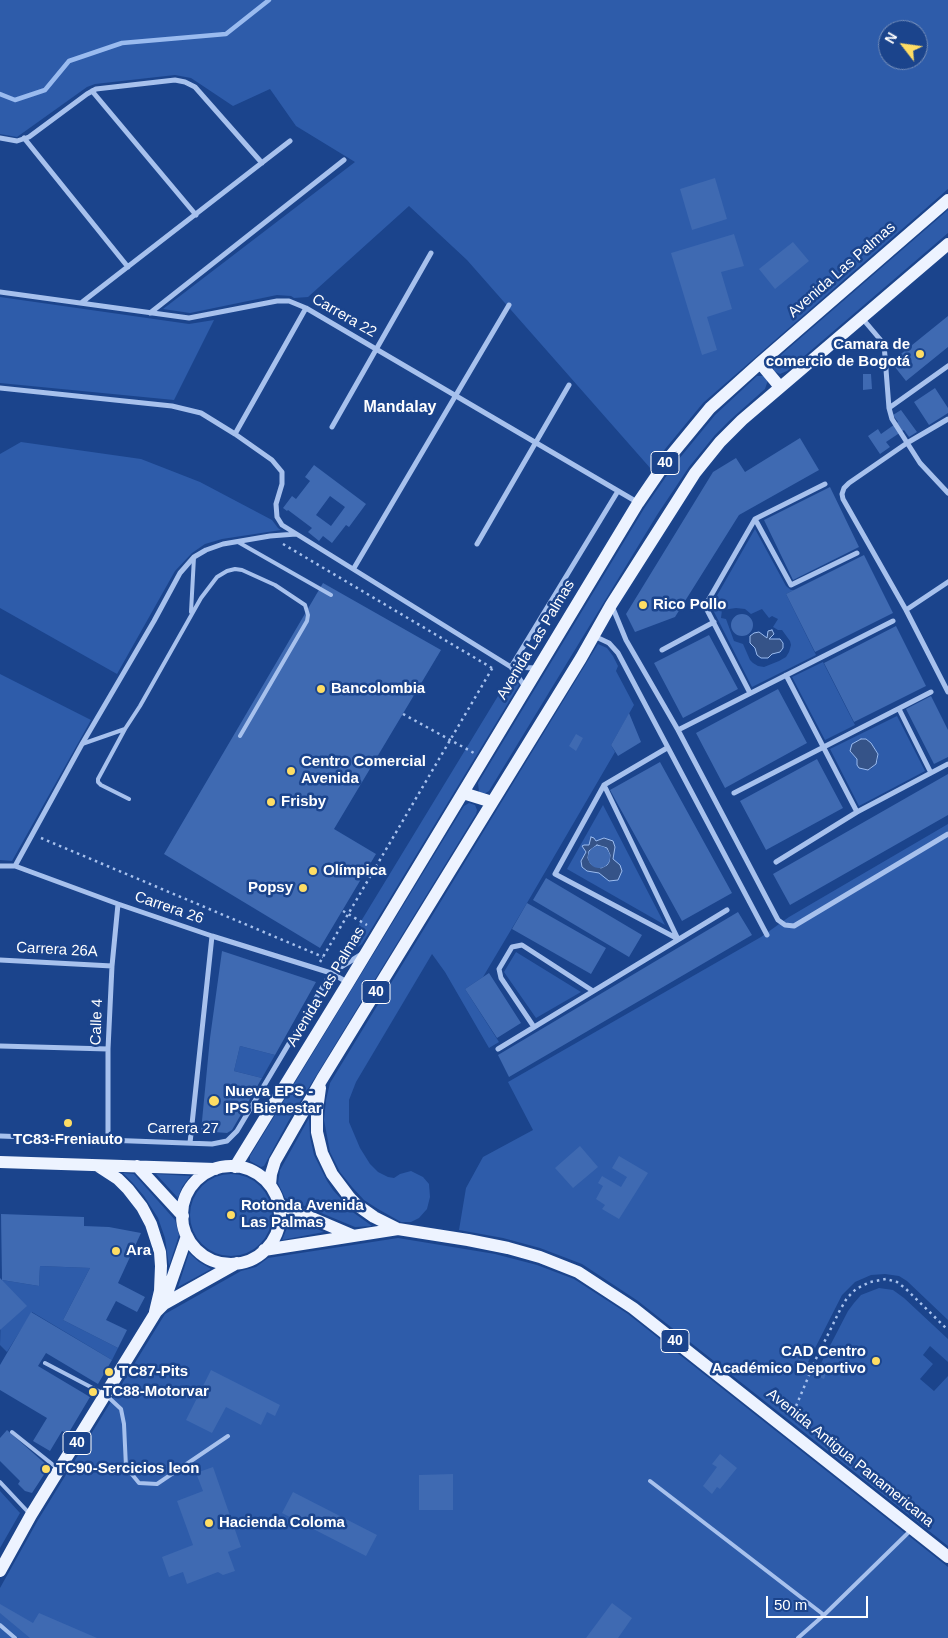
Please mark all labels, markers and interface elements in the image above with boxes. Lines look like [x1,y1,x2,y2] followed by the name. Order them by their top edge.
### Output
[878,20,928,70] north arrow
[881,30,900,46] text: N
[785,218,899,322] street label: Avenida Las Palmas
[308,290,380,342] street label: Carrera 22
[766,336,910,371] place label: Camara de comercio de Bogotá
[914,348,926,360] marker: Camara de comercio de Bogotá
[364,398,436,418] district label: Mandalay
[651,452,679,474] road number: 40
[493,577,579,703] street label: Avenida Las Palmas
[653,596,726,614] place label: Rico Pollo
[637,599,649,611] marker: Rico Pollo
[331,680,425,698] place label: Bancolombia
[315,683,327,695] marker: Bancolombia
[301,753,426,788] place label: Centro Comercial Avenida
[285,765,297,777] marker: Centro Comercial Avenida
[281,793,326,811] place label: Frisby
[265,796,277,808] marker: Frisby
[323,862,386,880] place label: Olímpica
[307,865,319,877] marker: Olímpica
[248,879,293,897] place label: Popsy
[297,882,309,894] marker: Popsy
[132,888,206,928] street label: Carrera 26
[283,924,369,1050] street label: Avenida Las Palmas
[16,939,98,961] street label: Carrera 26A
[362,980,390,1004] road number: 40
[87,998,107,1046] street label: Calle 4
[225,1083,322,1118] place label: Nueva EPS - IPS Bienestar
[207,1094,221,1108] marker: Nueva EPS - IPS Bienestar
[62,1117,74,1129] marker: TC83-Freniauto
[147,1120,219,1138] street label: Carrera 27
[13,1131,123,1149] place label: TC83-Freniauto
[241,1197,364,1232] place label: Rotonda Avenida Las Palmas
[225,1209,237,1221] marker: Rotonda Avenida Las Palmas
[126,1242,151,1260] place label: Ara
[110,1245,122,1257] marker: Ara
[661,1330,689,1352] road number: 40
[712,1343,866,1378] place label: CAD Centro Académico Deportivo
[870,1355,882,1367] marker: CAD Centro Académico Deportivo
[119,1363,188,1381] place label: TC87-Pits
[103,1366,115,1378] marker: TC87-Pits
[103,1383,209,1401] place label: TC88-Motorvar
[763,1385,937,1531] street label: Avenida Antigua Panamericana
[87,1386,99,1398] marker: TC88-Motorvar
[63,1432,91,1455] road number: 40
[56,1460,199,1478] place label: TC90-Sercicios leon
[40,1463,52,1475] marker: TC90-Sercicios leon
[219,1514,345,1532] place label: Hacienda Coloma
[203,1517,215,1529] marker: Hacienda Coloma
[768,1586,870,1618] scale bar
[774,1596,807,1613] text: 50 m

